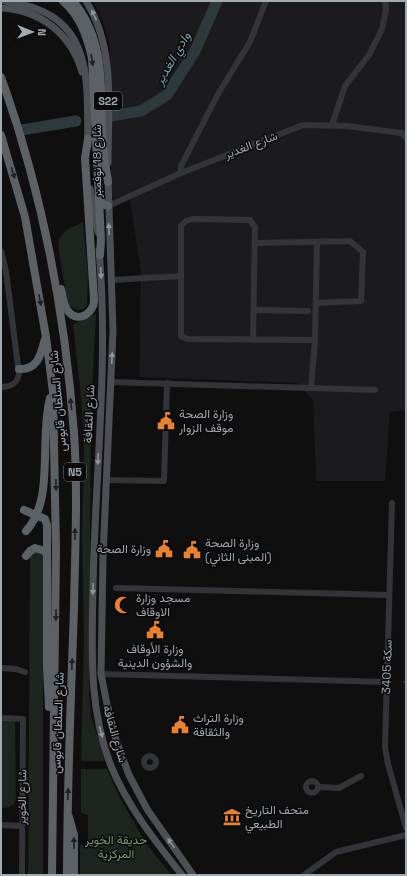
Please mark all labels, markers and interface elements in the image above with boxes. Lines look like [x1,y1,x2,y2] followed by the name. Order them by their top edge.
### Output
[91,9,97,20] one-way arrow
[12,12,52,52] north arrow
[35,28,49,36] text: N
[150,29,196,90] water label: وادي الغدير
[89,54,95,66] one-way arrow
[94,92,122,110] road number: S22
[89,125,106,198] street label: شارع 18 نوفمبر
[221,128,280,164] street label: شارع الغدير
[10,167,16,179] one-way arrow
[106,222,112,235] one-way arrow
[97,267,104,279] one-way arrow
[37,294,43,306] one-way arrow
[46,350,71,452] street label: شارع السلطان قابوس
[109,352,116,364] one-way arrow
[79,384,100,444] street label: شارع الثقافة
[68,398,74,410] one-way arrow
[178,406,233,436] place label: وزارة الصحة موقف الزوار
[156,411,176,431] public building icon: وزارة الصحة موقف الزوار
[95,453,101,466] one-way arrow
[64,463,86,481] road number: N5
[53,479,59,492] one-way arrow
[72,528,79,540] one-way arrow
[205,535,271,567] place label: وزارة الصحة (المبنى الثاني)
[154,539,174,559] public building icon: وزارة الصحة
[182,540,202,560] public building icon: وزارة الصحة (المبنى الثاني)
[97,541,151,557] place label: وزارة الصحة
[90,583,96,596] one-way arrow
[136,590,190,620] place label: مسجد وزارة الاوقاف
[113,595,133,615] mosque icon: مسجد وزارة الاوقاف
[52,609,59,621] one-way arrow
[145,620,165,640] public building icon: وزارة الأوقاف والشؤون الدينية
[378,639,396,695] street label: سكة 3405
[118,641,192,671] place label: وزارة الأوقاف والشؤون الدينية
[69,657,75,670] one-way arrow
[48,672,69,774] street label: شارع السلطان قابوس
[98,703,131,765] street label: شارع الثقافة
[193,710,244,740] place label: وزارة التراث والثقافة
[170,715,190,735] public building icon: وزارة التراث والثقافة
[98,726,104,738] one-way arrow
[13,769,31,826] street label: شارع الخوير
[65,787,71,800] one-way arrow
[245,802,309,834] place label: متحف التاريخ الطبيعي
[222,807,242,827] museum icon: متحف التاريخ الطبيعي
[84,832,147,862] park label: حديقة الخوير المركزية
[71,837,78,849] one-way arrow
[167,838,175,848] one-way arrow

